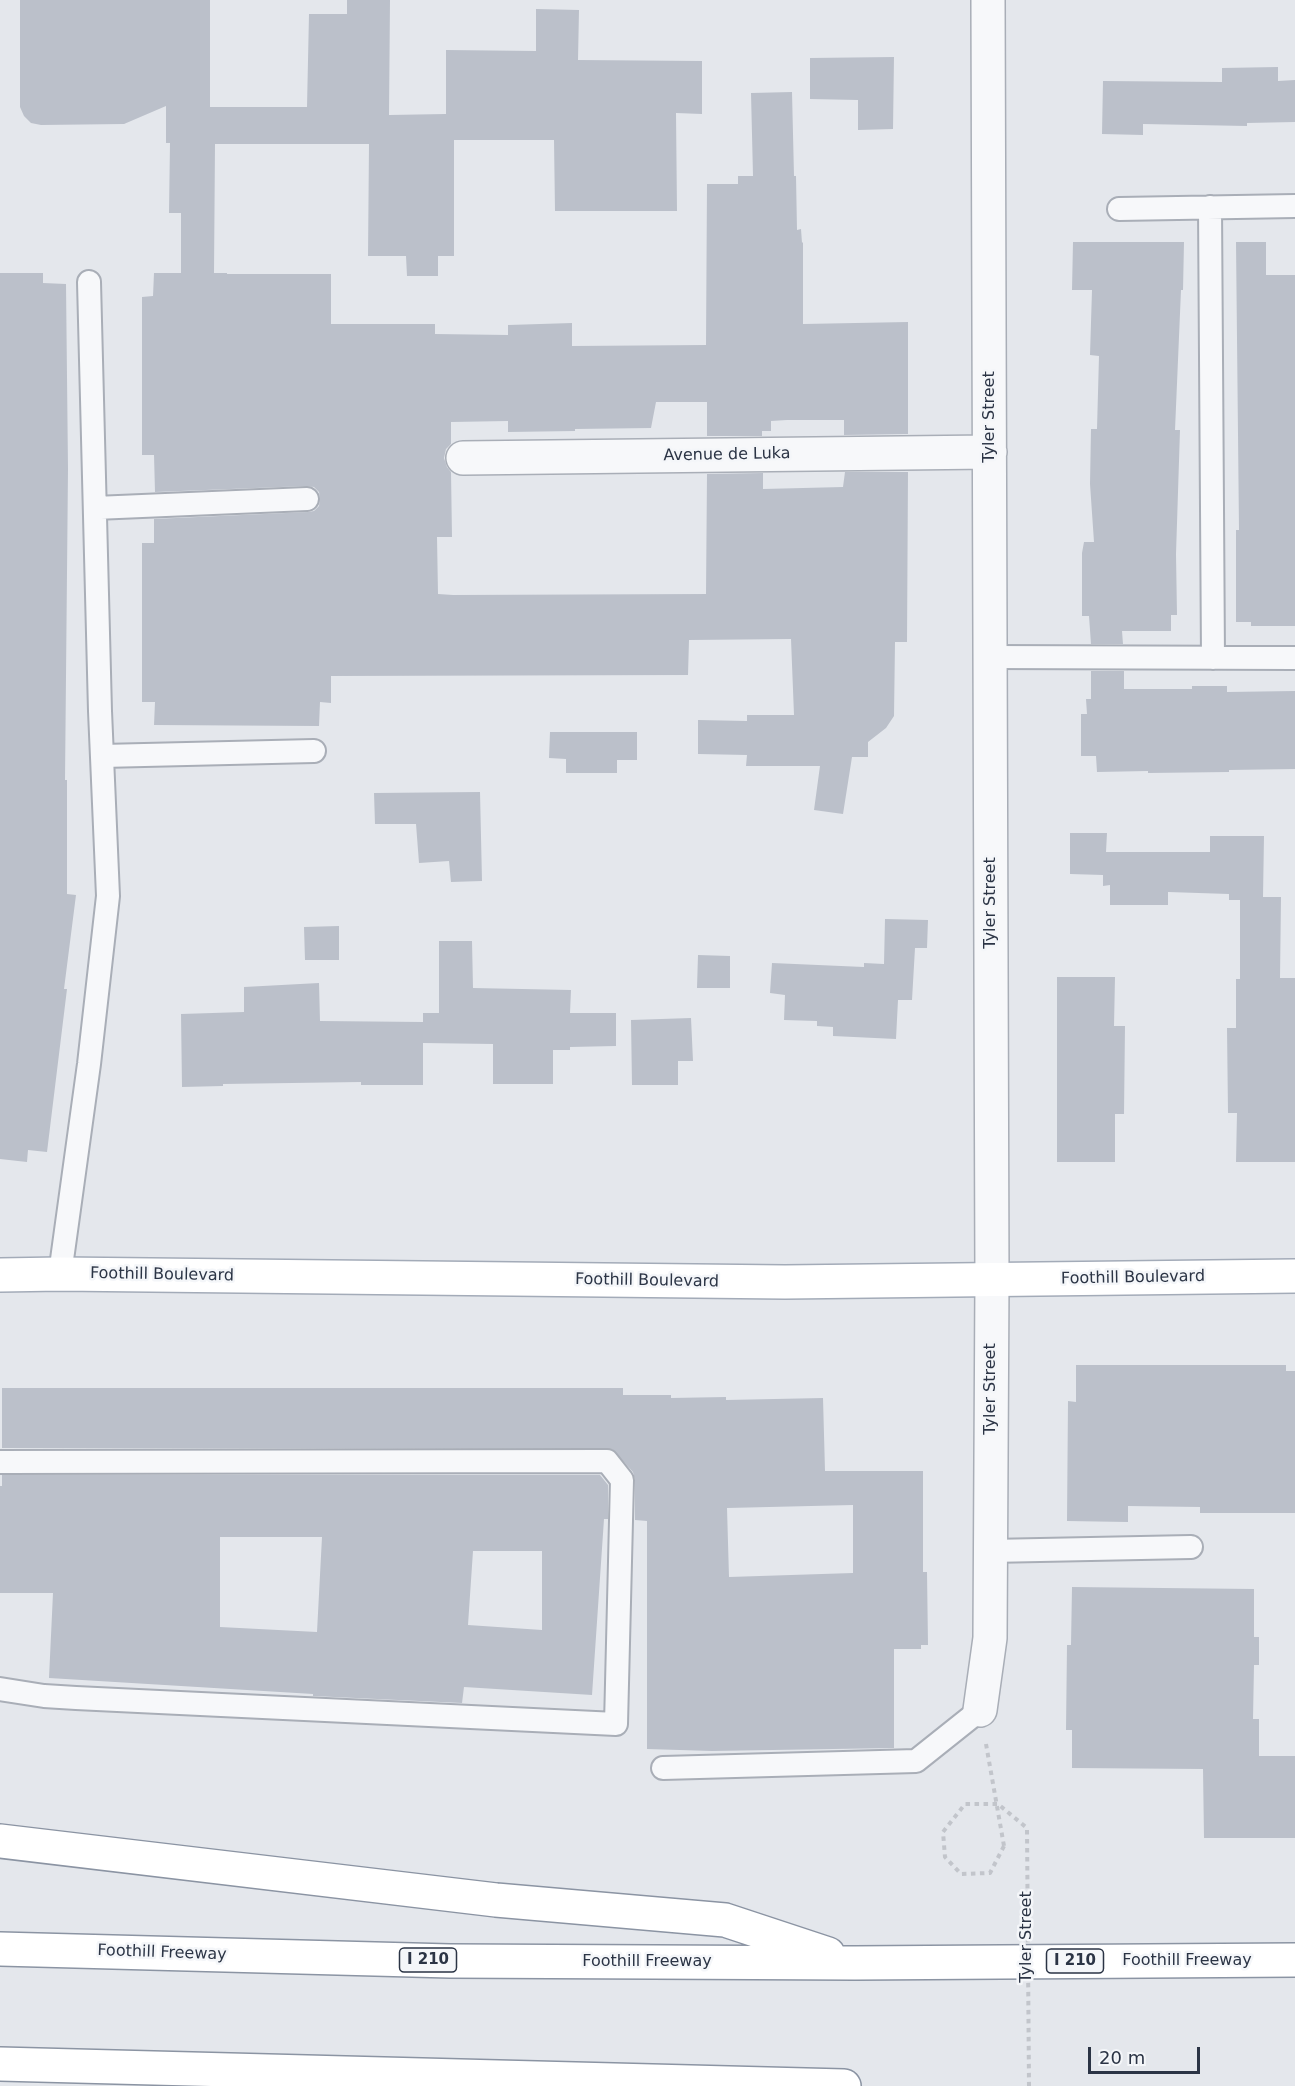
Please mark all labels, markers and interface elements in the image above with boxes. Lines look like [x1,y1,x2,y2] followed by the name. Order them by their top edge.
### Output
[980,371,1000,463] street label: Tyler Street
[663,444,791,466] street label: Avenue de Luka
[981,857,1001,949] street label: Tyler Street
[90,1264,234,1286] street label: Foothill Boulevard
[1061,1267,1205,1289] street label: Foothill Boulevard
[575,1270,719,1292] street label: Foothill Boulevard
[981,1343,1001,1435] street label: Tyler Street
[1017,1891,1037,1983] street label: Tyler Street
[97,1941,227,1965] street label: Foothill Freeway
[400,1948,456,1972] road number: I 210
[1046,1949,1104,1973] road number: I 210
[1122,1951,1252,1971] street label: Foothill Freeway
[582,1952,712,1972] street label: Foothill Freeway
[1091,2035,1204,2073] scale bar
[1099,2047,1145,2068] text: 20 m

